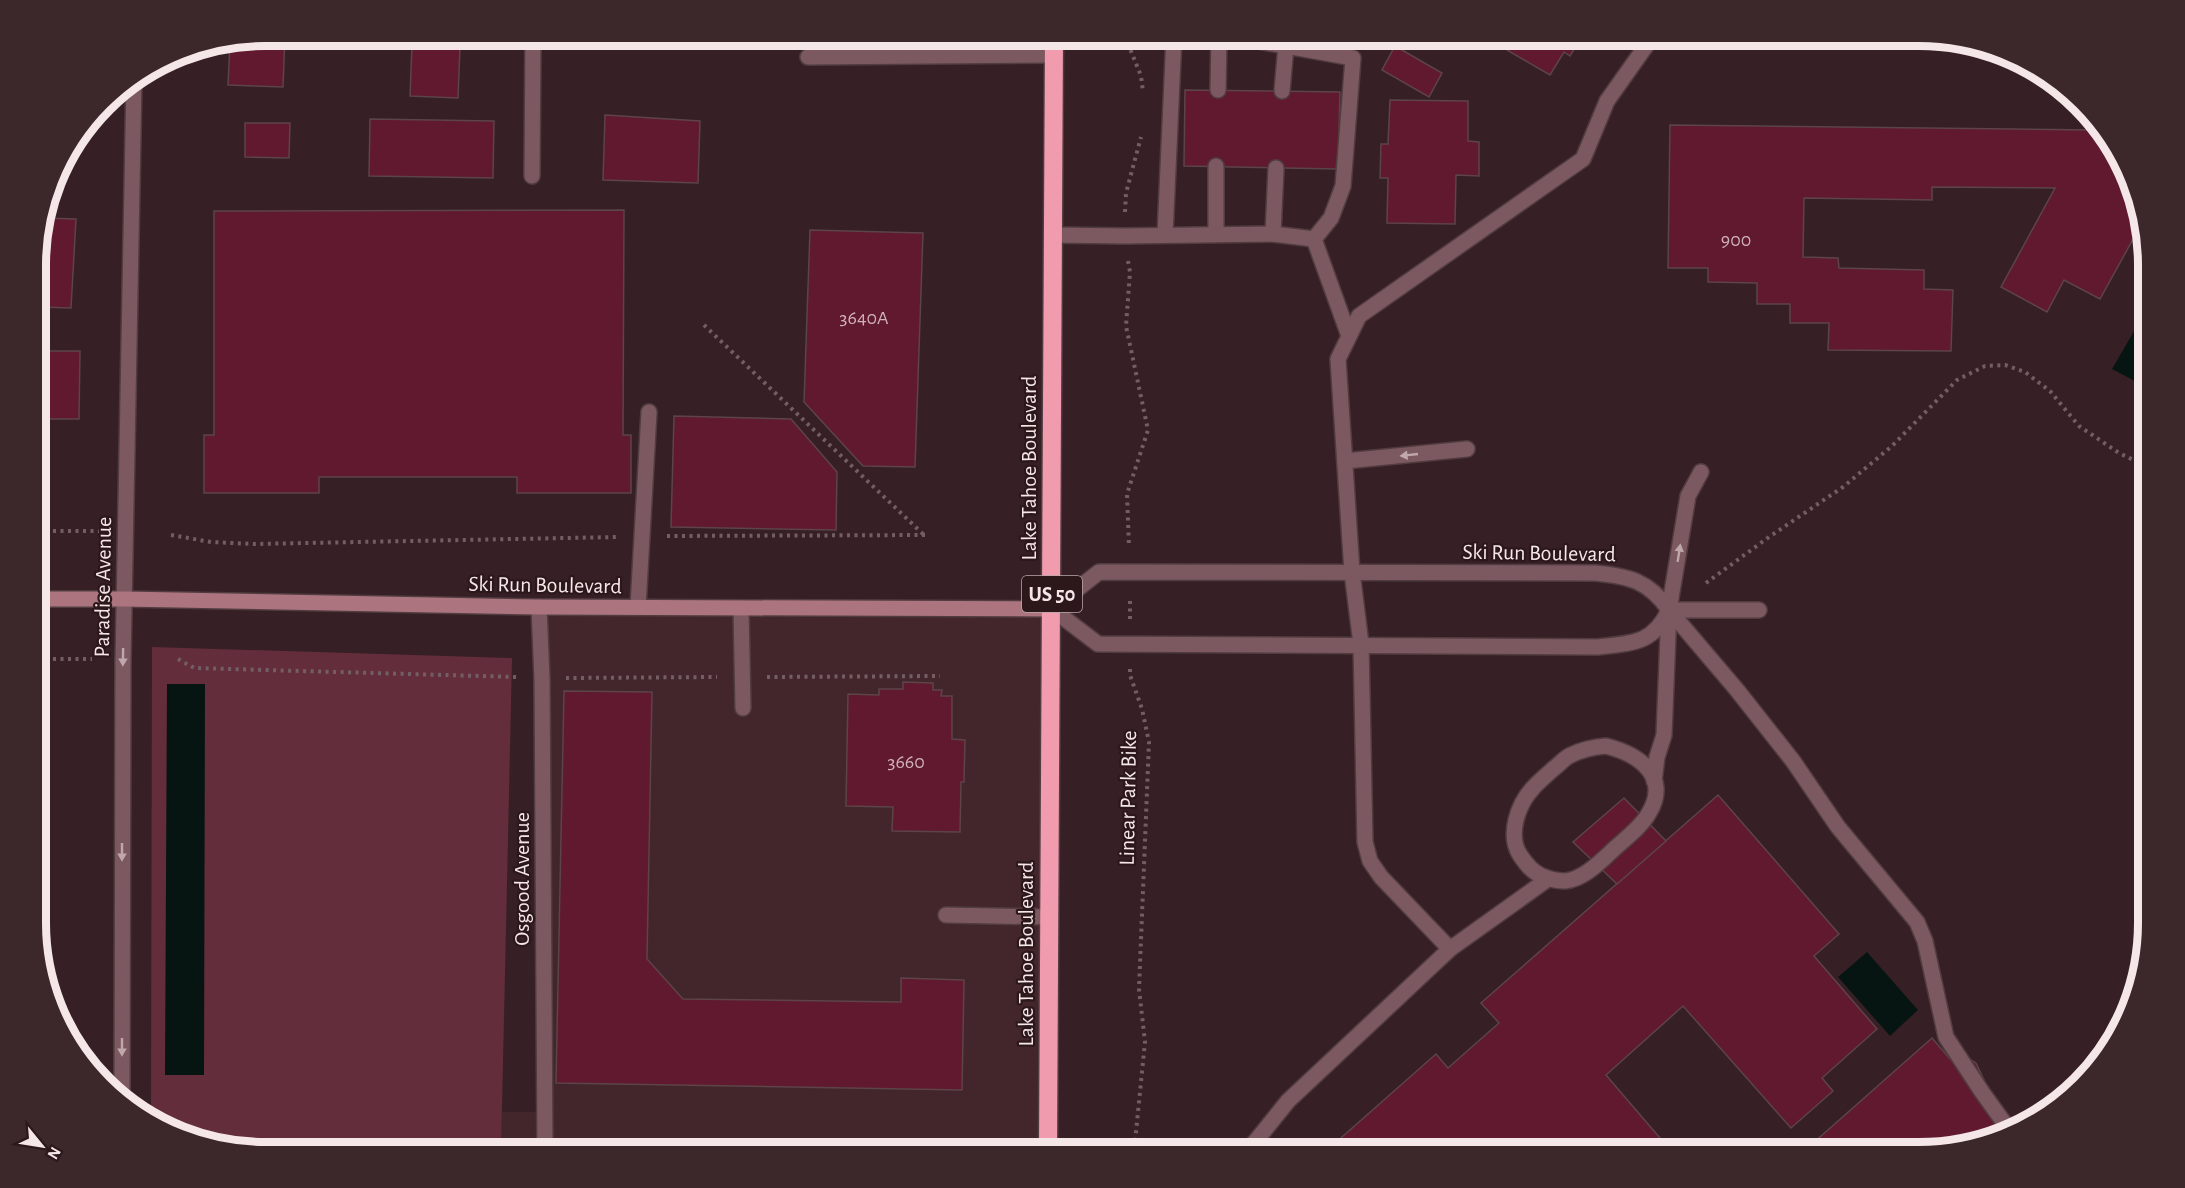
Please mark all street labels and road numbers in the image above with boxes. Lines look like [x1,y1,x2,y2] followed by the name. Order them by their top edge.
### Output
[1018,376,1040,560] street label: Lake Tahoe Boulevard
[91,517,115,658] street label: Paradise Avenue
[1462,541,1616,565] street label: Ski Run Boulevard
[468,573,622,597] street label: Ski Run Boulevard
[1022,576,1082,612] road number: US 50
[1116,730,1140,866] street label: Linear Park Bike
[511,812,533,946] street label: Osgood Avenue
[1015,862,1037,1046] street label: Lake Tahoe Boulevard

